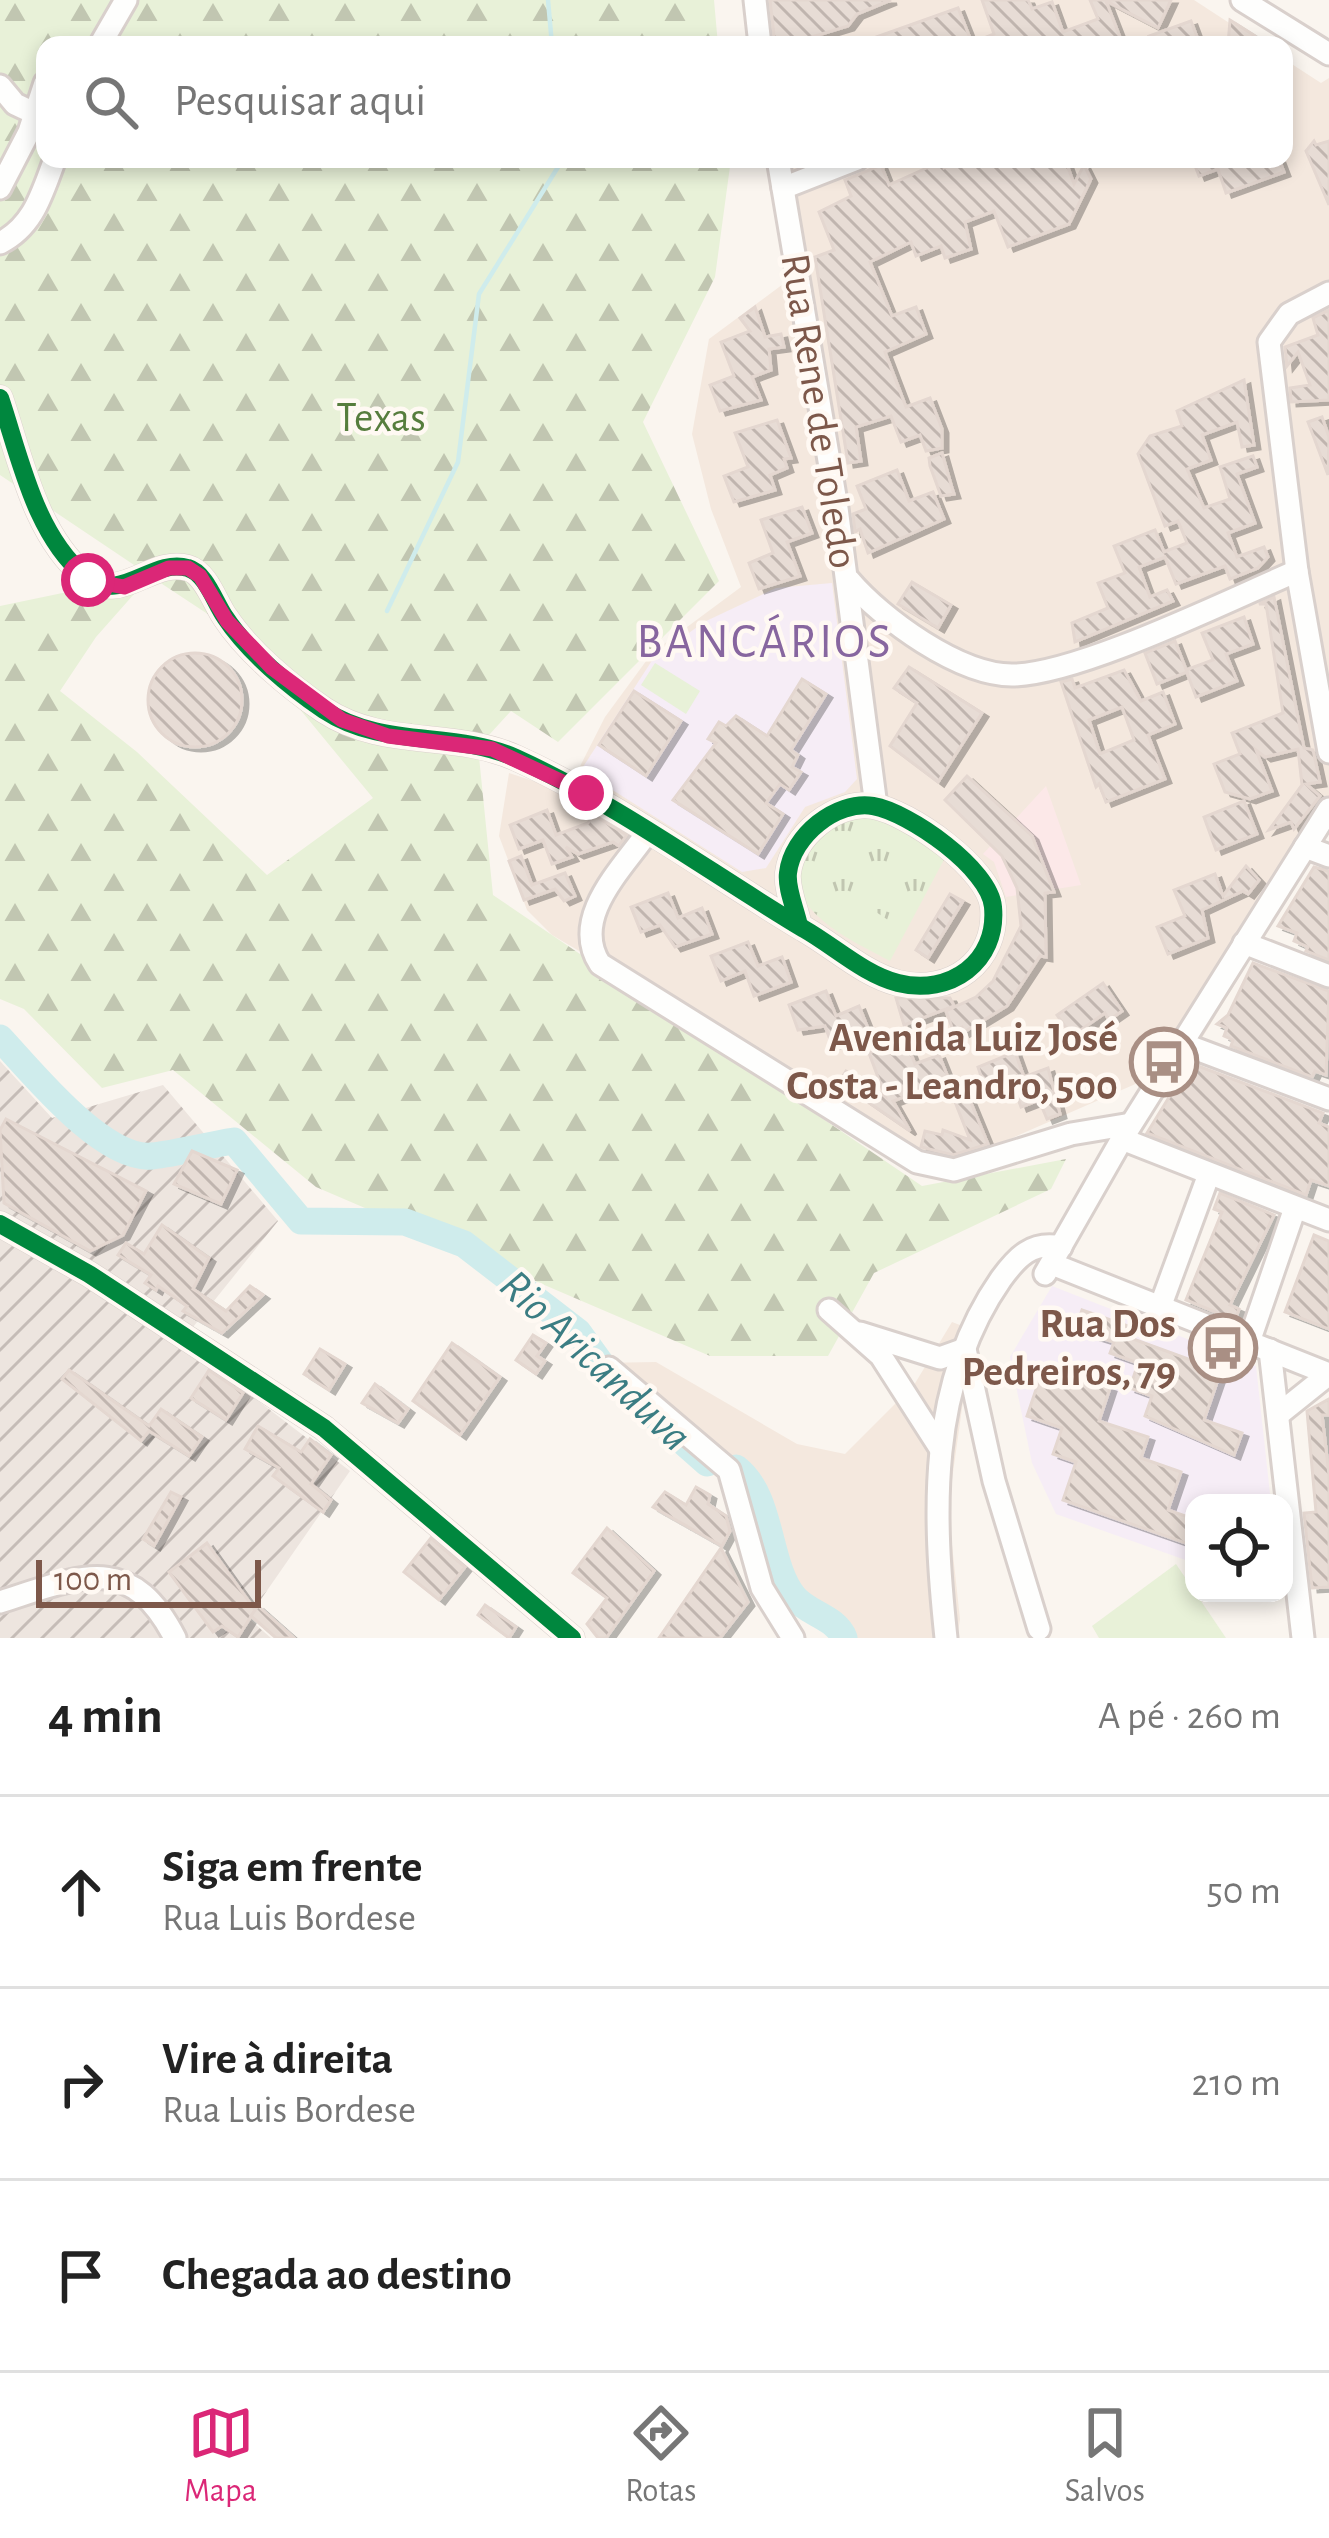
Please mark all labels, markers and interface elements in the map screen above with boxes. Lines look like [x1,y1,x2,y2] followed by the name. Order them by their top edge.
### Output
[36,36,1293,168] search box
[78,69,144,135] icon: search
[174,79,426,124] text: Pesquisar aqui
[773,251,865,571] street label: Rua Rene de Toledo
[336,397,426,439] park label: Texas
[61,553,115,607] route start
[636,614,894,667] district label: BANCÁRIOS
[559,766,613,820] route end
[786,1017,1118,1107] place label: Avenida Luiz José Costa - Leandro, 500
[1129,1027,1199,1097] bus stop icon: Avenida Luiz José Costa - Leandro, 500
[491,1262,699,1460] water label: Rio Aricanduva
[961,1303,1176,1393] place label: Rua Dos Pedreiros, 79
[1188,1313,1258,1383] bus stop icon: Rua Dos Pedreiros, 79
[1185,1494,1293,1602] map controls
[1185,1494,1293,1602] button: locate
[36,1554,261,1607] scale bar
[54,1564,132,1597] text: 100 m
[48,1691,163,1742] text: 4 min
[1098,1697,1281,1736] text: A pé · 260 m
[162,1845,423,1890] text: Siga em frente
[48,1859,114,1925] icon: ahead
[1206,1872,1281,1911] text: 50 m
[162,1899,416,1938] text: Rua Luis Bordese
[162,2037,393,2082] text: Vire à direita
[48,2051,114,2117] icon: right
[1192,2064,1281,2103] text: 210 m
[162,2091,416,2130] text: Rua Luis Bordese
[48,2243,114,2309] icon: arrive
[162,2253,512,2298] text: Chegada ao destino
[184,2400,257,2512] tab: Mapa
[625,2400,697,2512] tab: Rotas
[1065,2400,1145,2512] tab: Salvos

